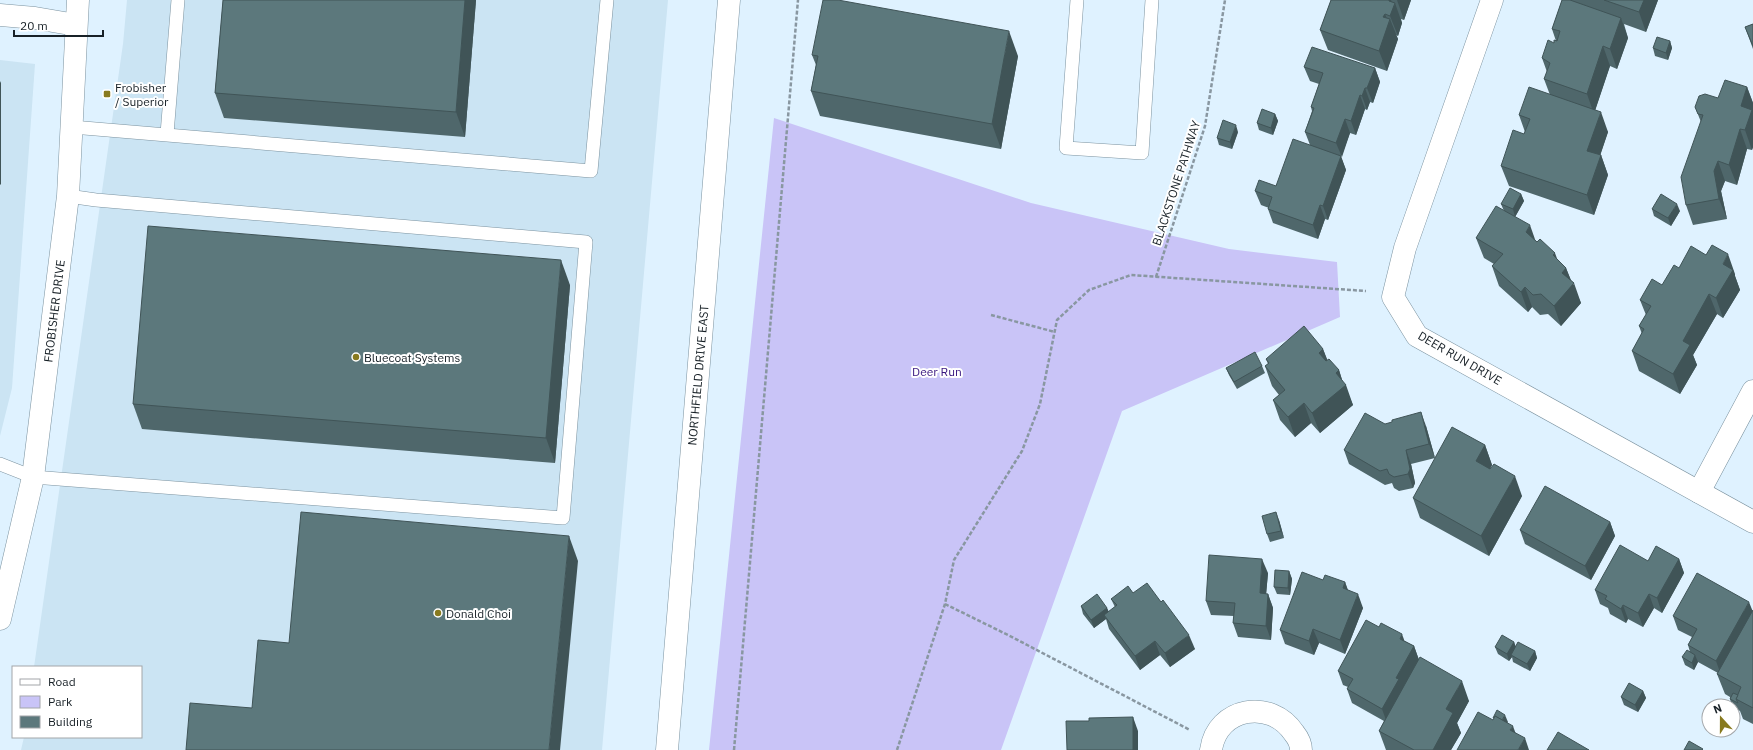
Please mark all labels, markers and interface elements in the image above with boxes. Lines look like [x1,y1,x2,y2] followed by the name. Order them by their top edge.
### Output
[14,12,103,38] scale bar
[20,18,48,33] text: 20 m
[115,80,169,109] place label: Frobisher / Superior
[102,89,112,99] marker: Frobisher / Superior
[1149,119,1203,247] street label: BLACKSTONE PATHWAY
[40,259,68,363] street label: FROBISHER DRIVE
[684,304,712,446] street label: NORTHFIELD DRIVE EAST
[1415,328,1505,388] street label: DEER RUN DRIVE
[364,350,461,365] place label: Bluecoat Systems
[351,352,361,362] marker: Bluecoat Systems
[912,364,962,379] park label: Deer Run
[446,606,511,621] place label: Donald Choi
[433,608,443,618] marker: Donald Choi
[12,666,142,738] legend
[48,674,76,689] text: Road
[48,694,73,709] text: Park
[1701,698,1741,738] north arrow
[1711,701,1724,717] text: N
[48,714,93,729] text: Building

